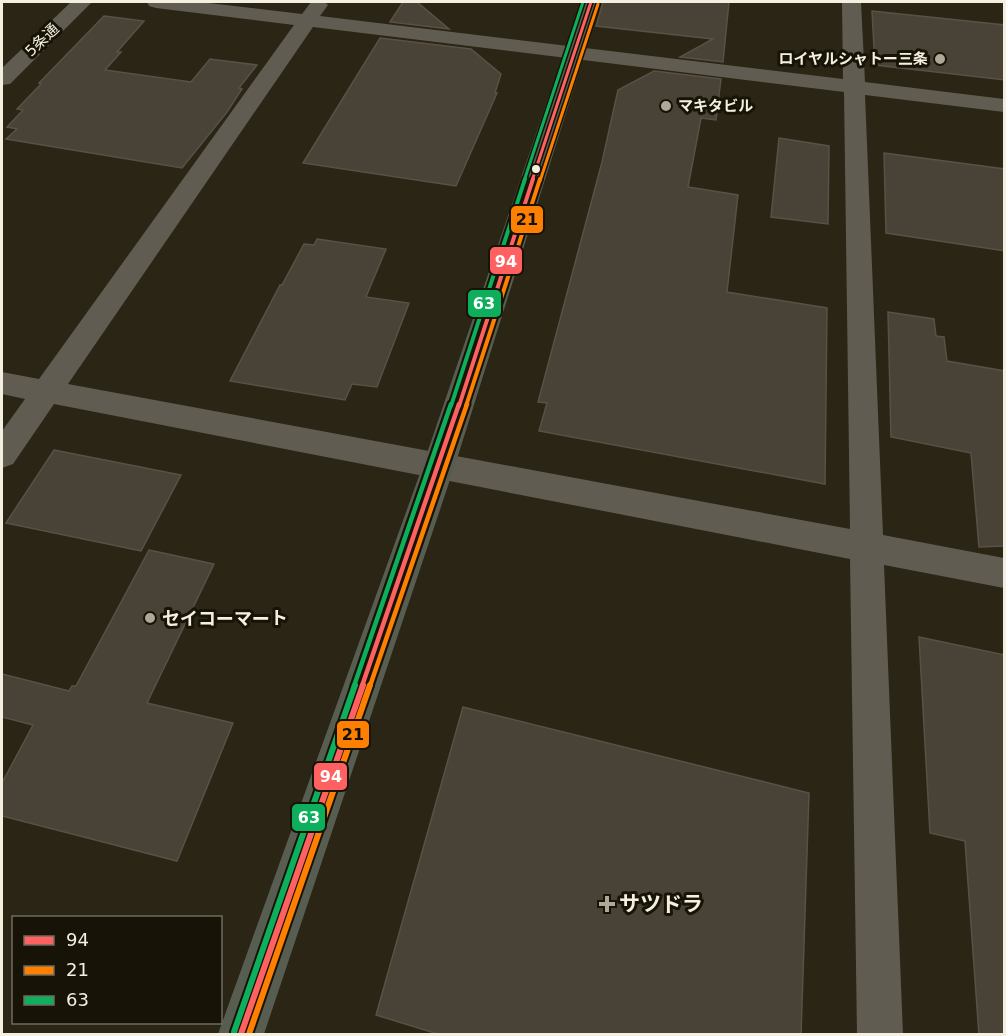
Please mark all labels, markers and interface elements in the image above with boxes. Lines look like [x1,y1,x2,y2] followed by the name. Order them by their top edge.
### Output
[22,20,62,60] street label: 5条通
[778,50,928,68] place label: ロイヤルシャトー三条
[933,52,947,66] marker: ロイヤルシャトー三条
[678,97,753,115] place label: マキタビル
[659,99,673,113] marker: マキタビル
[530,163,542,175] unlabelled marker
[510,205,544,234] line badge: 21
[516,210,538,229] text: 21
[489,246,523,275] line badge: 94
[495,252,517,271] text: 94
[467,289,502,318] line badge: 63
[473,294,495,313] text: 63
[162,608,288,629] place label: セイコーマート
[143,611,157,625] marker: セイコーマート
[336,720,370,749] line badge: 21
[342,725,364,744] text: 21
[313,762,348,791] line badge: 94
[320,767,342,786] text: 94
[291,803,326,832] line badge: 63
[298,808,320,827] text: 63
[619,892,703,916] place label: サツドラ
[600,897,614,911] marker: サツドラ
[12,916,222,1024] legend
[66,929,89,950] text: 94
[66,959,89,980] text: 21
[66,989,89,1010] text: 63

